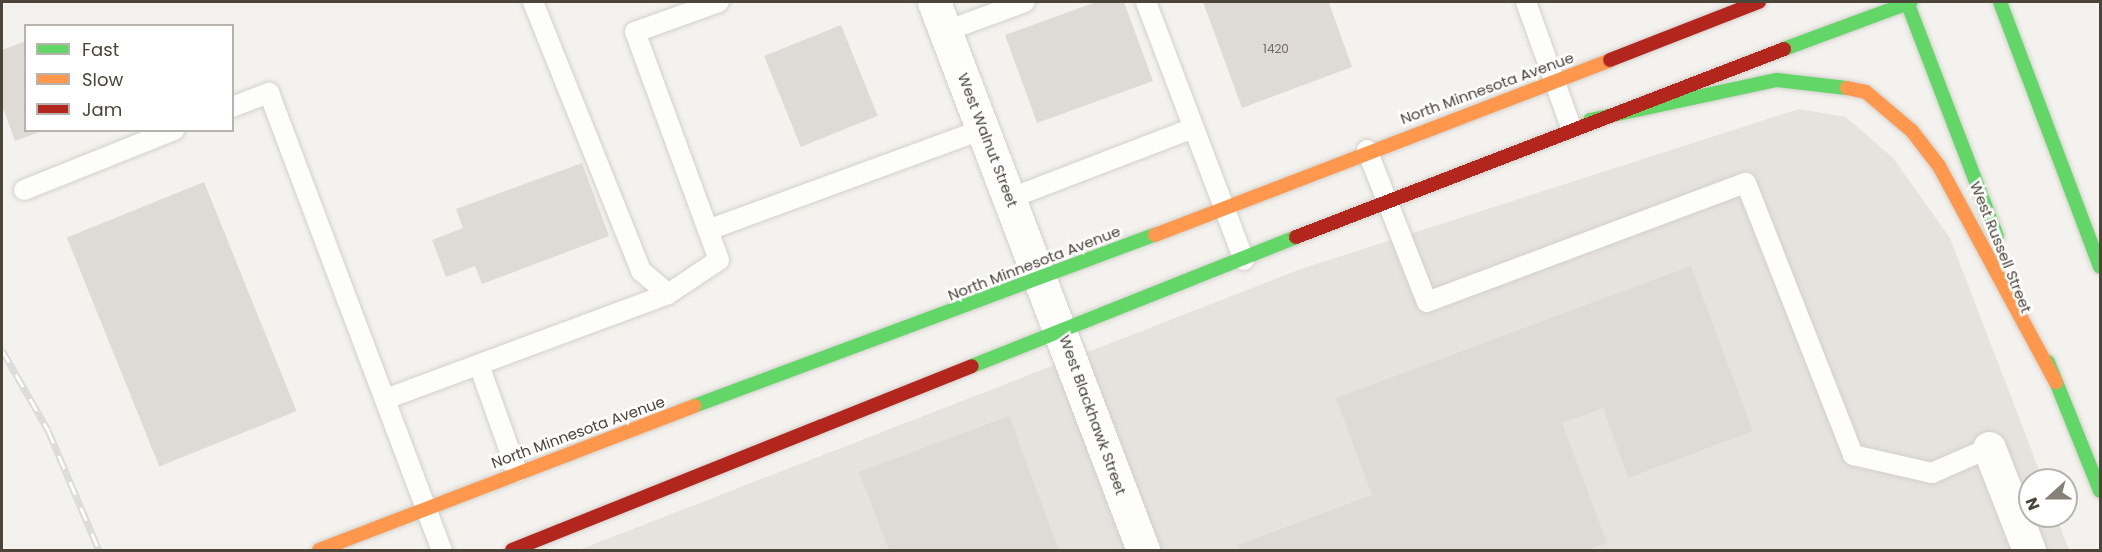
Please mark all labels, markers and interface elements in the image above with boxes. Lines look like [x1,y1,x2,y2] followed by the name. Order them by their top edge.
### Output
[24,24,234,132] legend
[82,37,119,62] text: Fast
[1263,42,1289,56] house number: 1420
[1398,48,1576,128] street label: North Minnesota Avenue
[82,67,123,92] text: Slow
[954,70,1022,210] street label: West Walnut Street
[82,97,122,122] text: Jam
[1966,179,2036,315] street label: West Russell Street
[945,222,1123,304] street label: North Minnesota Avenue
[1056,333,1130,497] street label: West Blackhawk Street
[489,392,667,472] street label: North Minnesota Avenue
[2018,468,2078,528] north arrow
[2020,494,2045,514] text: N

